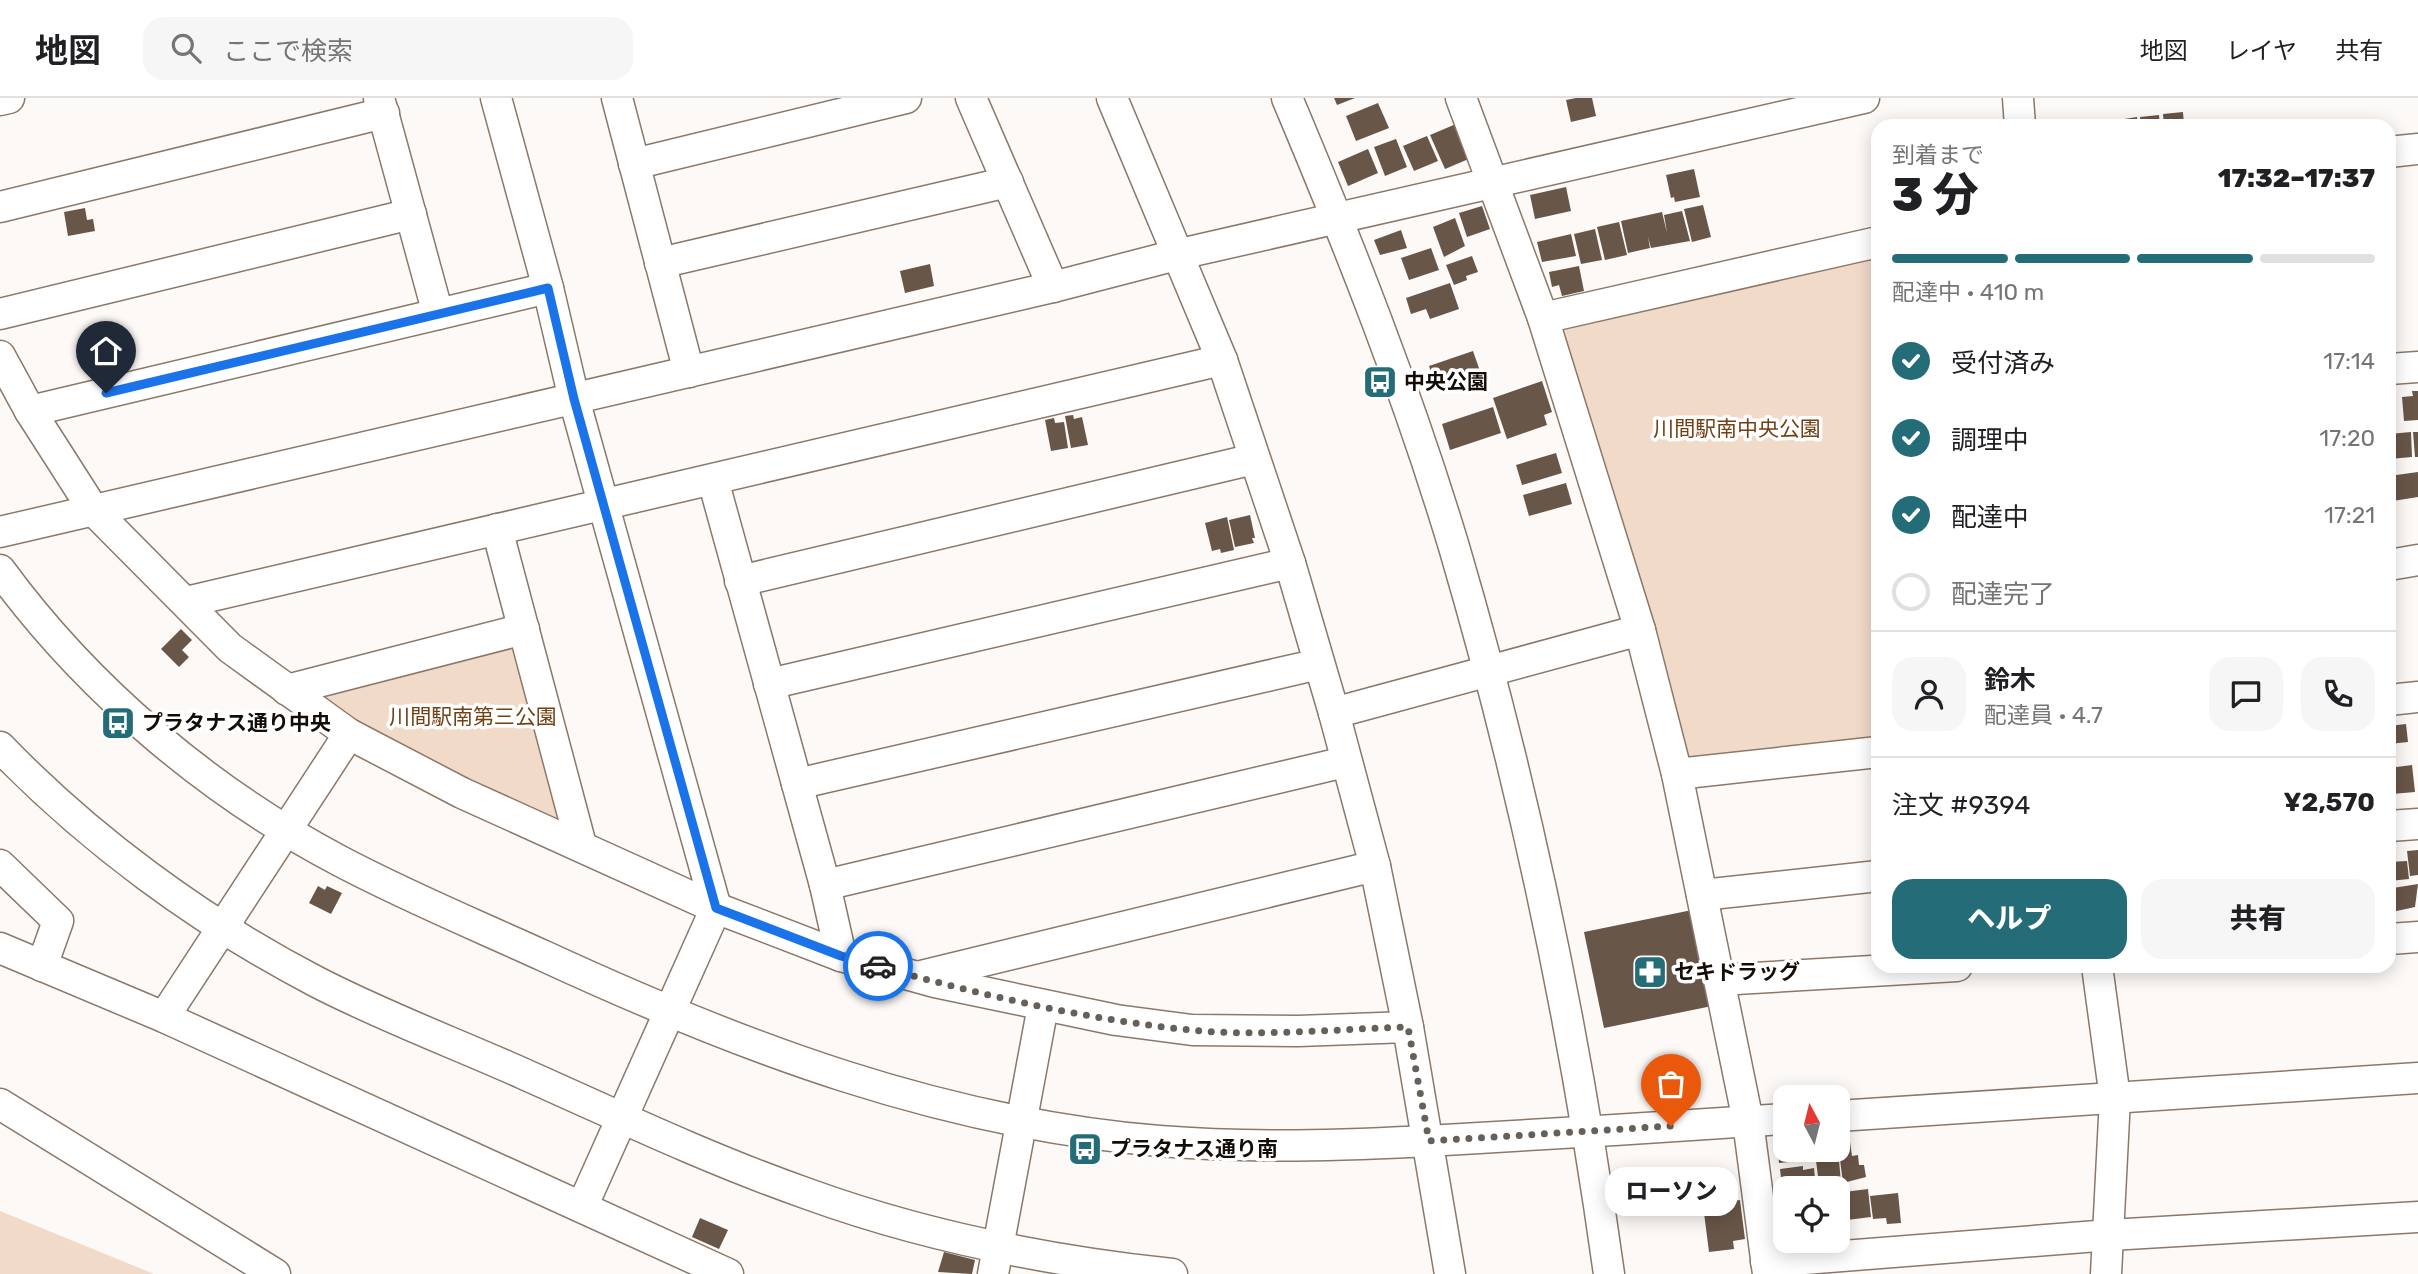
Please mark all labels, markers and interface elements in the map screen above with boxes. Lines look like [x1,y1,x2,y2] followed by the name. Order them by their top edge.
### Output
[143,17,633,80] search box
[167,29,205,67] icon: search
[35,31,101,70] text: 地図
[223,36,353,67] text: ここで検索
[2140,37,2188,65] text: 地図
[2226,37,2297,65] text: レイヤ
[2335,37,2383,65] text: 共有
[1892,141,1984,169] text: 到着まで
[2218,163,2375,194] text: 17:32–17:37
[1892,168,1979,223] text: 3 分
[1892,278,2044,306] text: 配達中 · 410 m
[76,321,136,393] pin
[87,332,125,370] icon: home
[1892,342,1930,380] icon: check
[2323,347,2375,375] text: 17:14
[1951,348,2055,379] text: 受付済み
[1361,363,1399,401] bus stop icon: 中央公園
[1404,369,1488,394] place label: 中央公園
[1653,416,1821,441] park label: 川間駅南中央公園
[1892,419,1930,457] icon: check
[2319,424,2375,452] text: 17:20
[1951,425,2029,456] text: 調理中
[1892,496,1930,534] icon: check
[2324,501,2375,529] text: 17:21
[1951,502,2029,533] text: 配達中
[1951,579,2055,610] text: 配達完了
[1892,657,1966,731] button: person
[2209,657,2283,731] button: chat
[2301,657,2375,731] button: phone
[1984,665,2036,696] text: 鈴木
[1984,701,2103,729] text: 配達員 · 4.7
[99,704,137,742] bus stop icon: プラタナス通り中央
[389,704,557,729] park label: 川間駅南第三公園
[142,710,331,735] place label: プラタナス通り中央
[2284,787,2375,818] text: ¥2,570
[1892,790,2030,821] text: 注文 #9394
[1892,879,2127,959] button: ヘルプ
[2141,879,2375,959] button: 共有
[843,931,913,1001] courier
[859,947,897,985] icon: car
[1631,953,1669,991] pharmacy icon: セキドラッグ
[1674,959,1800,984] place label: セキドラッグ
[1641,1054,1701,1126] pin
[1652,1065,1690,1103] icon: bag
[1773,1085,1850,1162] north arrow
[1773,1085,1850,1253] map controls
[1066,1130,1104,1168] bus stop icon: プラタナス通り南
[1110,1136,1278,1161] place label: プラタナス通り南
[1604,1168,1738,1217] callout: ローソン
[1773,1176,1850,1253] button: locate
[1626,1177,1718,1205] text: ローソン

